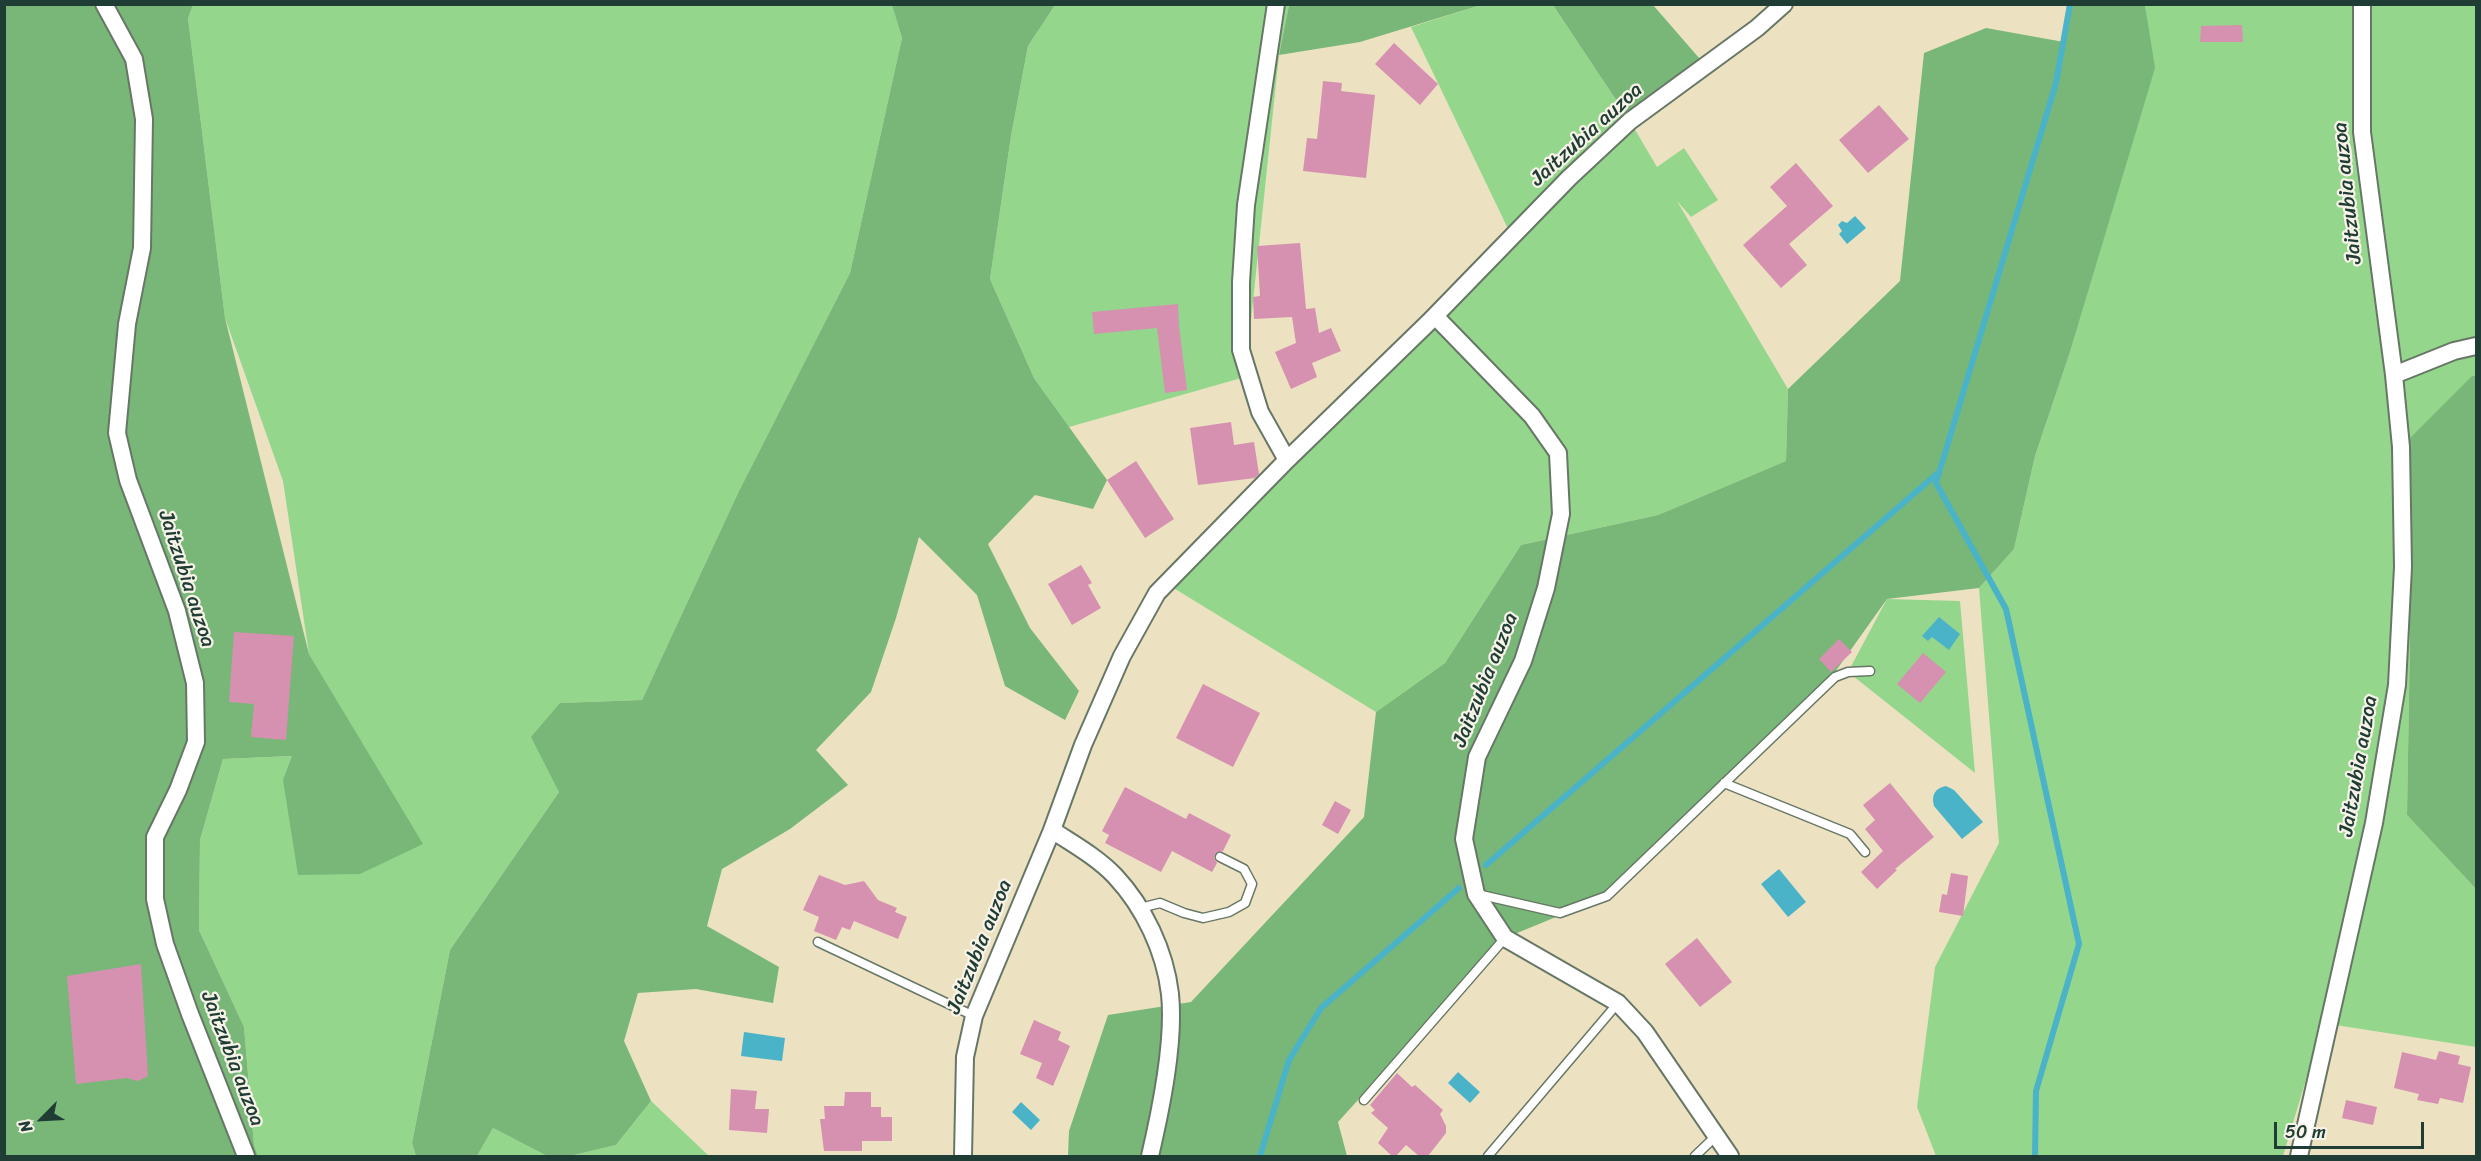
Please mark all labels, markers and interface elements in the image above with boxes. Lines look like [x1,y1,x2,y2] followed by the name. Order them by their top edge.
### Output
[1526,78,1648,192] street label: Jaitzubia auzoa
[2328,121,2368,265] street label: Jaitzubia auzoa
[152,507,220,651] street label: Jaitzubia auzoa
[1448,609,1524,751] street label: Jaitzubia auzoa
[2334,694,2384,838] street label: Jaitzubia auzoa
[942,876,1018,1018] street label: Jaitzubia auzoa
[195,988,269,1130] street label: Jaitzubia auzoa
[12,1089,72,1149] north arrow
[2277,1110,2427,1148] scale bar
[10,1116,41,1137] text: N
[2285,1116,2326,1148] text: 50 m

